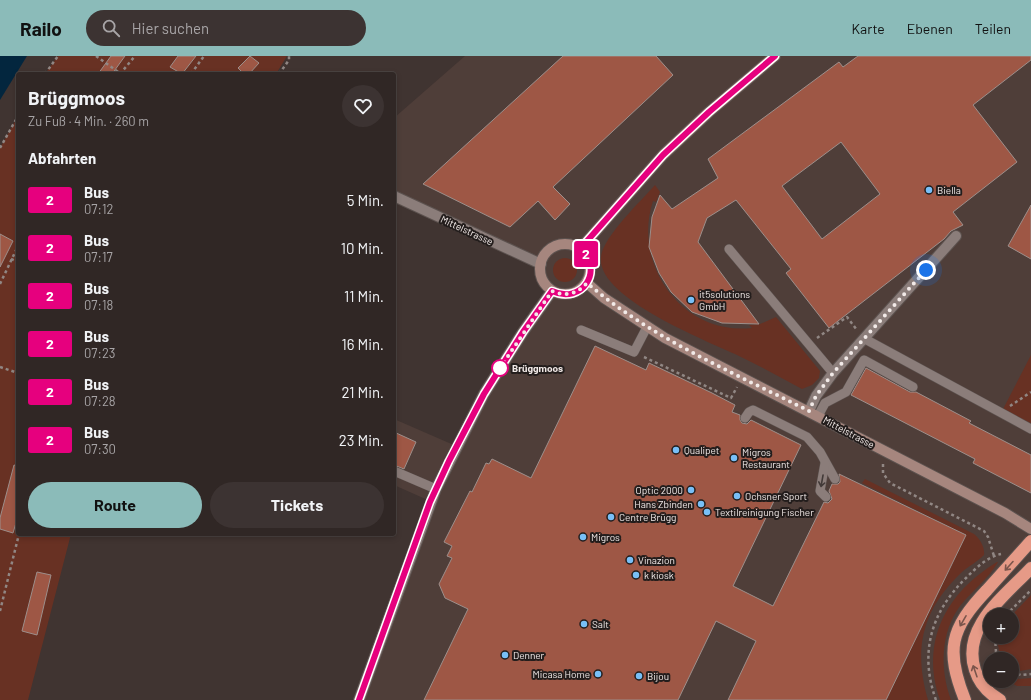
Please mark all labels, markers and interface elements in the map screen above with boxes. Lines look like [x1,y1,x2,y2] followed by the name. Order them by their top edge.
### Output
[86,10,366,46] search box
[20,17,62,40] text: Railo
[100,17,122,39] icon: search
[132,19,209,37] text: Hier suchen
[851,20,885,37] text: Karte
[907,20,953,37] text: Ebenen
[975,20,1011,37] text: Teilen
[342,85,384,127] button: heart
[28,86,125,109] text: Brüggmoos
[28,113,149,129] text: Zu Fuß · 4 Min. · 260 m
[28,149,96,167] text: Abfahrten
[84,183,109,201] text: Bus
[937,184,961,196] place label: Biella
[924,185,934,195] marker: Biella
[46,191,54,208] text: 2
[347,191,384,209] text: 5 Min.
[84,201,113,217] text: 07:12
[439,213,495,247] street label: Mittelstrasse
[84,231,109,249] text: Bus
[46,239,54,256] text: 2
[341,239,384,257] text: 10 Min.
[573,241,599,267] line badge: 2
[582,245,590,262] text: 2
[84,249,113,265] text: 07:17
[916,260,936,280] your location
[84,279,109,297] text: Bus
[46,287,54,304] text: 2
[344,287,384,305] text: 11 Min.
[699,288,750,312] place label: it5solutions GmbH
[686,295,696,305] marker: it5solutions GmbH
[84,297,113,313] text: 07:18
[84,327,109,345] text: Bus
[46,335,54,352] text: 2
[342,335,384,353] text: 16 Min.
[84,345,116,361] text: 07:23
[491,359,509,377] marker: Brüggmoos
[512,362,563,374] place label: Brüggmoos
[84,375,109,393] text: Bus
[46,383,54,400] text: 2
[341,383,384,401] text: 21 Min.
[84,393,116,409] text: 07:28
[821,413,877,451] street label: Mittelstrasse
[84,423,109,441] text: Bus
[46,431,54,448] text: 2
[339,431,384,449] text: 23 Min.
[84,441,116,457] text: 07:30
[684,444,720,456] place label: Qualipet
[671,445,681,455] marker: Qualipet
[742,446,790,470] place label: Migros Restaurant
[729,453,739,463] marker: Migros Restaurant
[817,474,825,487] one-way arrow
[28,482,202,528] button: Route
[210,482,384,528] button: Tickets
[636,484,683,496] place label: Optic 2000
[686,485,696,495] marker: Optic 2000
[745,490,807,502] place label: Ochsner Sport
[732,491,742,501] marker: Ochsner Sport
[634,498,693,510] place label: Hans Zbinden
[696,499,706,509] marker: Hans Zbinden
[715,506,814,518] place label: Textilreinigung Fischer
[702,507,712,517] marker: Textilreinigung Fischer
[619,511,676,523] place label: Centre Brügg
[606,512,616,522] marker: Centre Brügg
[591,531,620,543] place label: Migros
[578,532,588,542] marker: Migros
[638,554,675,566] place label: Vinazion
[625,555,635,565] marker: Vinazion
[1004,561,1014,571] one-way arrow
[644,569,674,581] place label: k kiosk
[631,570,641,580] marker: k kiosk
[983,608,1019,688] map controls
[983,608,1019,644] button: +
[958,615,966,627] one-way arrow
[592,618,609,630] place label: Salt
[579,619,589,629] marker: Salt
[513,649,545,661] place label: Denner
[500,650,510,660] marker: Denner
[983,652,1019,688] button: −
[971,666,979,678] one-way arrow
[533,668,590,680] place label: Micasa Home
[593,669,603,679] marker: Micasa Home
[647,670,669,682] place label: Bijou
[634,671,644,681] marker: Bijou

